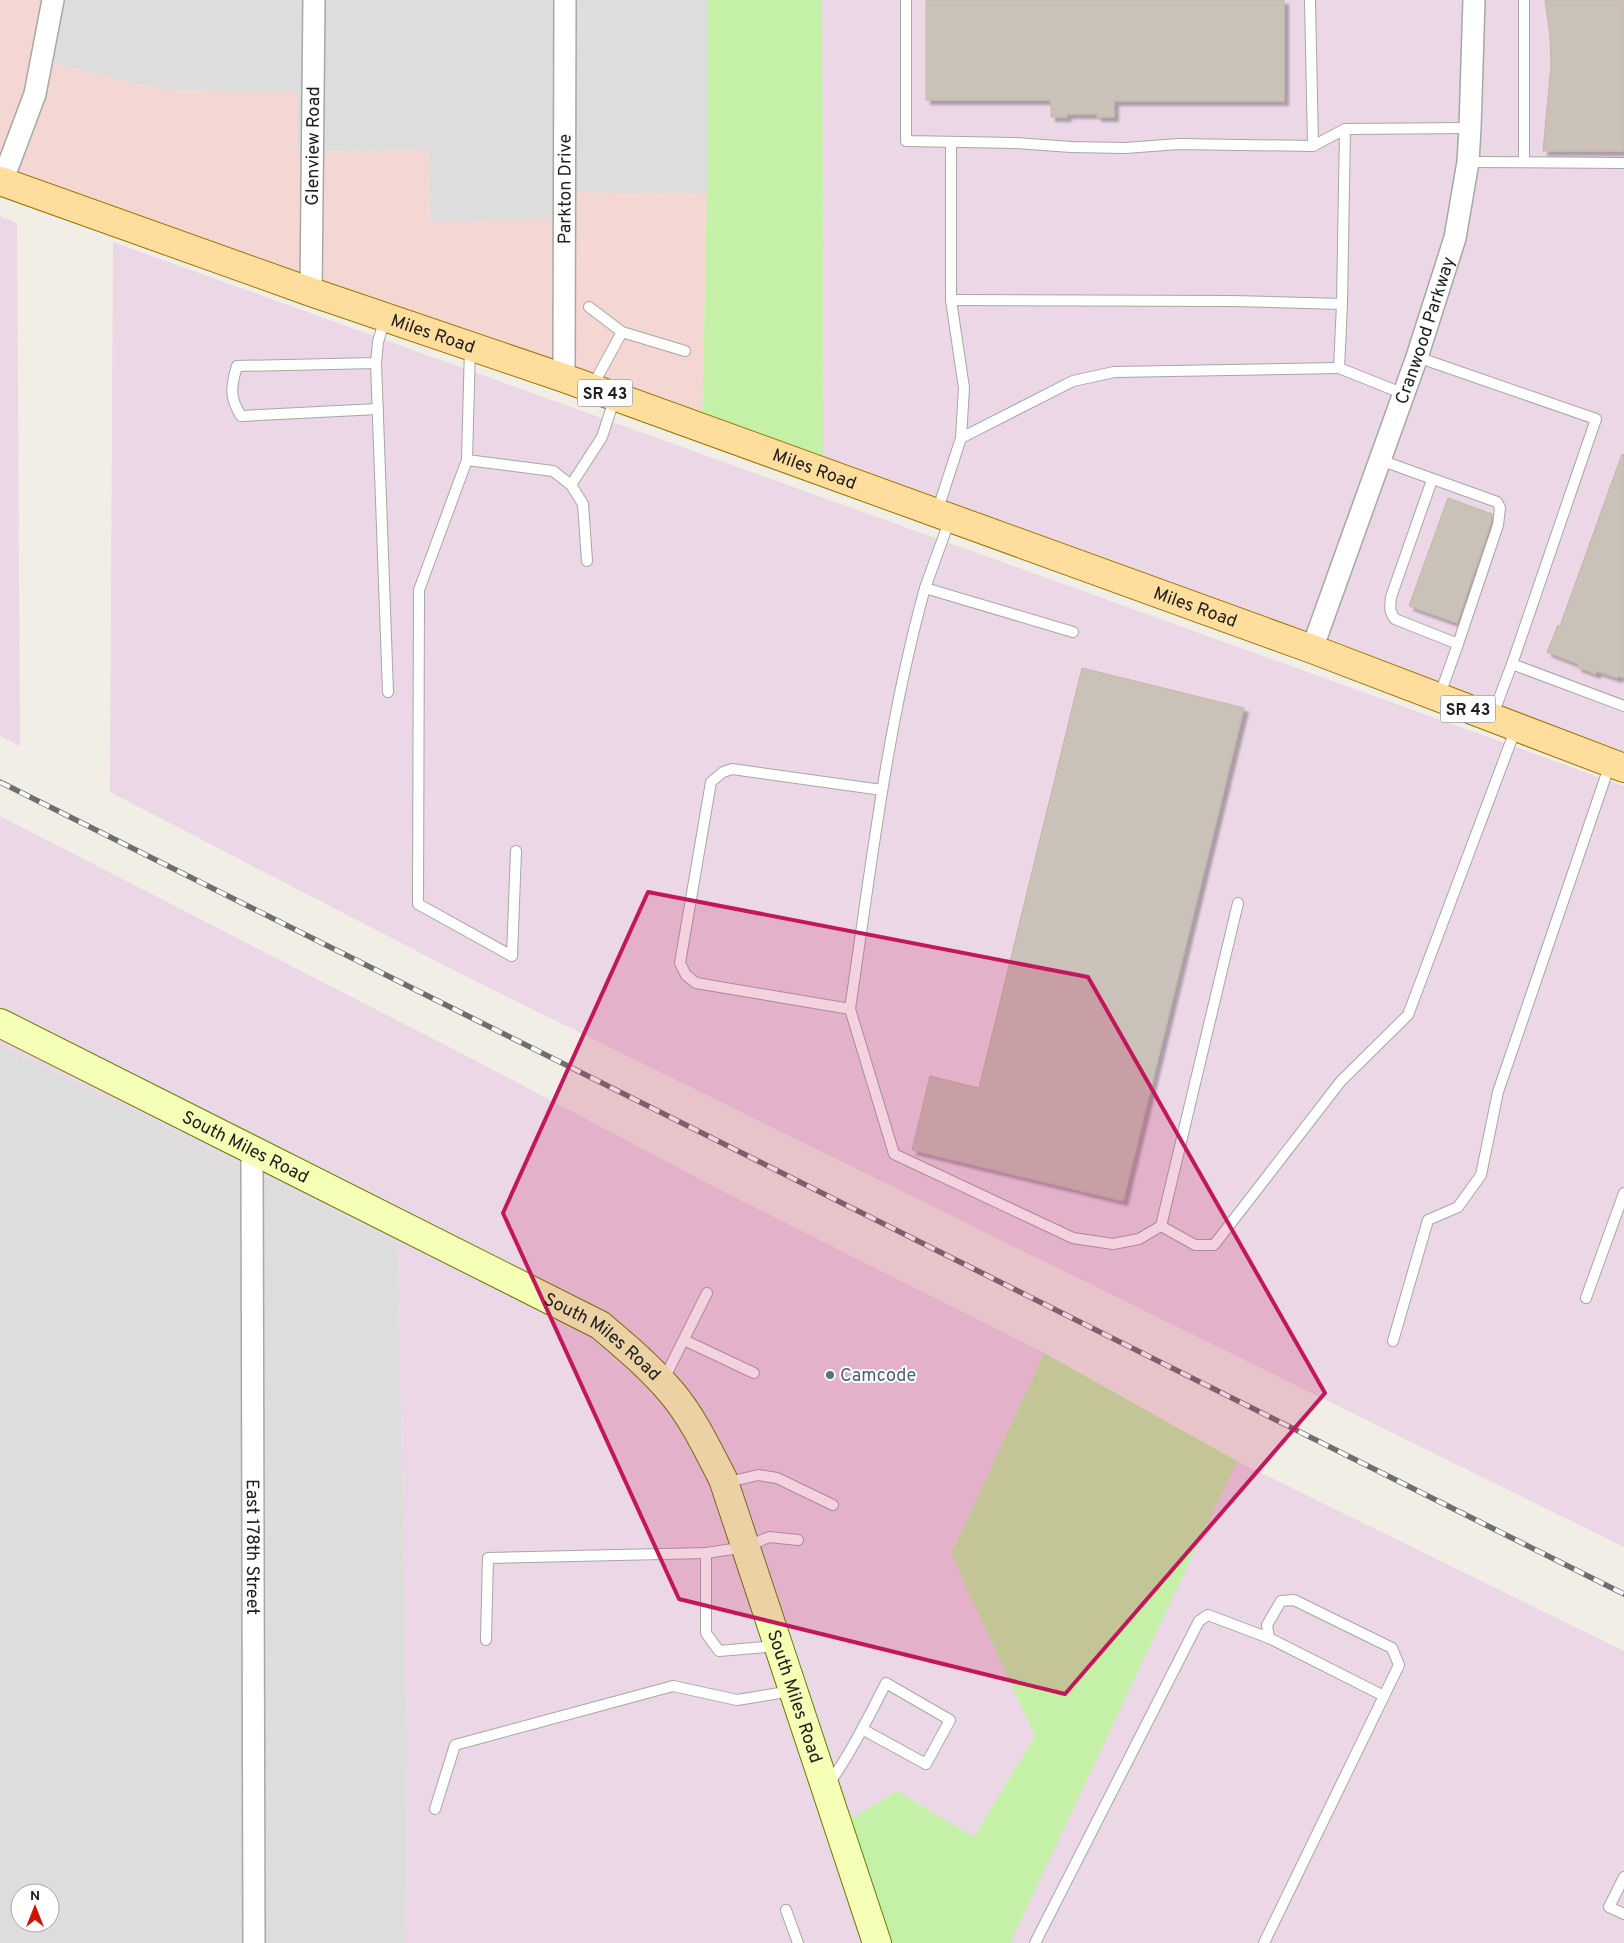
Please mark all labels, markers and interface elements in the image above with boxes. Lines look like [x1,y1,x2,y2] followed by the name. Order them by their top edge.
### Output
[302,86,326,206] street label: Glenview Road
[554,134,578,244] street label: Parkton Drive
[1391,254,1461,408] street label: Cranwood Parkway
[387,310,478,360] street label: Miles Road
[578,379,632,406] road number: SR 43
[769,444,859,496] street label: Miles Road
[1150,582,1240,634] street label: Miles Road
[1440,696,1496,722] road number: SR 43
[178,1106,312,1190] street label: South Miles Road
[539,1289,665,1386] street label: South Miles Road
[840,1365,916,1388] place label: Camcode
[824,1369,836,1381] marker: Camcode
[240,1479,263,1615] street label: East 178th Street
[761,1627,827,1766] street label: South Miles Road
[10,1883,60,1933] north arrow
[30,1888,40,1905] text: N

